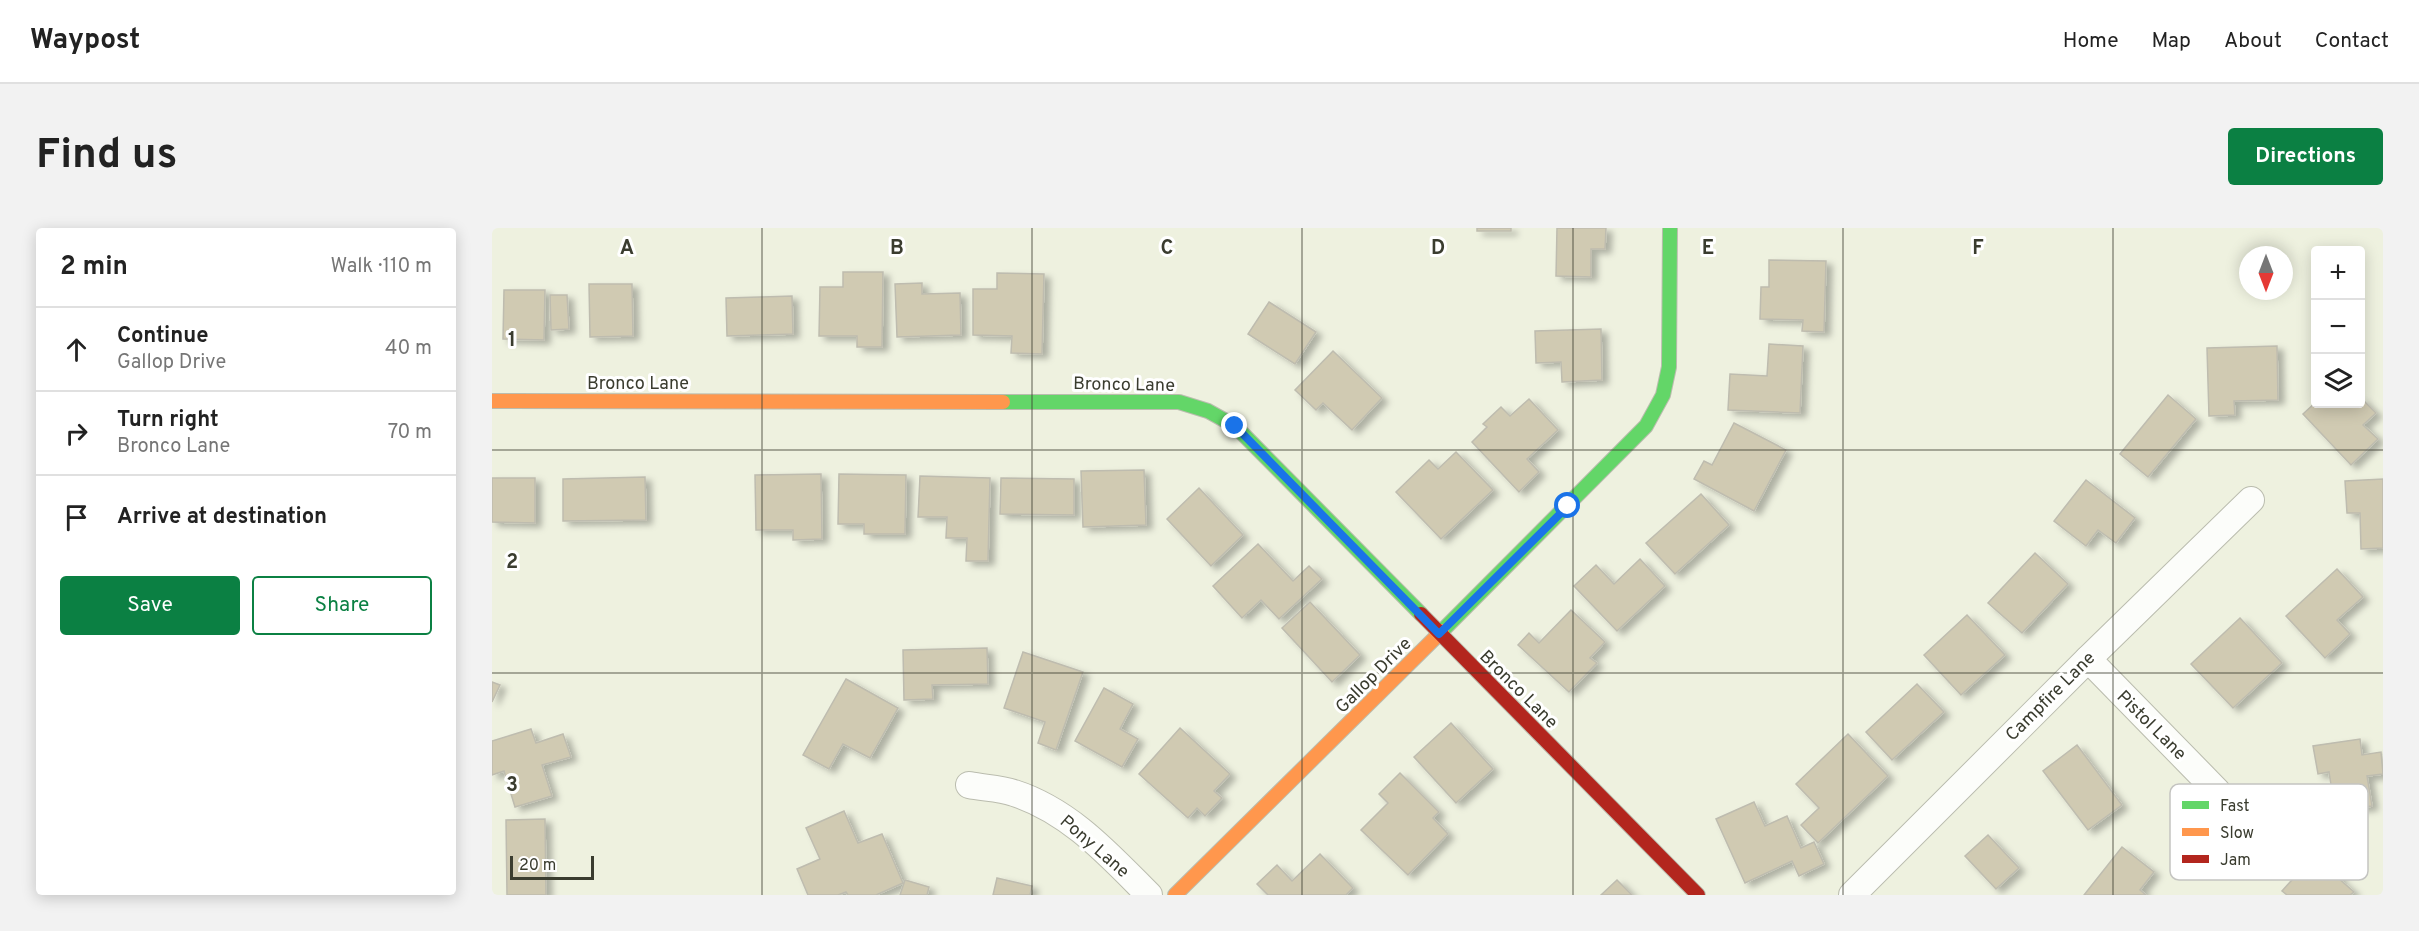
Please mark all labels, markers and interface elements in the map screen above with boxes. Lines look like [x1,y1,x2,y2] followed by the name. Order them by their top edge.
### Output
[30,23,140,59] text: Waypost
[2063,28,2119,55] text: Home
[2152,28,2191,55] text: Map
[2224,28,2282,55] text: About
[2315,28,2389,55] text: Contact
[2228,128,2383,185] button: Directions
[36,130,177,183] text: Find us
[620,236,634,262] text: A
[890,236,904,262] text: B
[1161,236,1173,262] text: C
[1431,236,1445,262] text: D
[1702,236,1714,262] text: E
[1972,236,1984,262] text: F
[2239,246,2293,300] north arrow
[2311,246,2365,408] map controls
[2311,246,2365,300] button: +
[60,251,128,284] text: 2 min
[331,254,432,280] text: Walk · 110 m
[2311,300,2365,354] button: −
[117,323,208,350] text: Continue
[508,328,516,354] text: 1
[60,333,93,366] icon: ahead
[385,336,432,362] text: 40 m
[117,350,226,376] text: Gallop Drive
[2311,354,2365,408] button: layers
[587,373,689,396] street label: Bronco Lane
[1073,373,1175,398] street label: Bronco Lane
[117,407,219,434] text: Turn right
[1221,412,1247,438] route end
[60,417,93,450] icon: right
[388,420,432,446] text: 70 m
[117,434,230,460] text: Bronco Lane
[1554,492,1580,518] route start
[60,501,93,534] icon: arrive
[117,504,327,531] text: Arrive at destination
[506,550,518,576] text: 2
[60,576,240,635] button: Save
[252,576,432,635] button: Share
[1331,633,1417,719] street label: Gallop Drive
[1474,646,1562,734] street label: Bronco Lane
[2001,647,2101,747] street label: Campfire Lane
[2111,686,2191,766] street label: Pistol Lane
[506,773,518,799] text: 3
[2170,784,2368,880] legend
[2220,797,2250,817] text: Fast
[1054,811,1134,884] street label: Pony Lane
[2220,824,2254,844] text: Slow
[2220,851,2251,871] text: Jam
[510,853,594,880] scale bar
[519,856,556,876] text: 20 m

